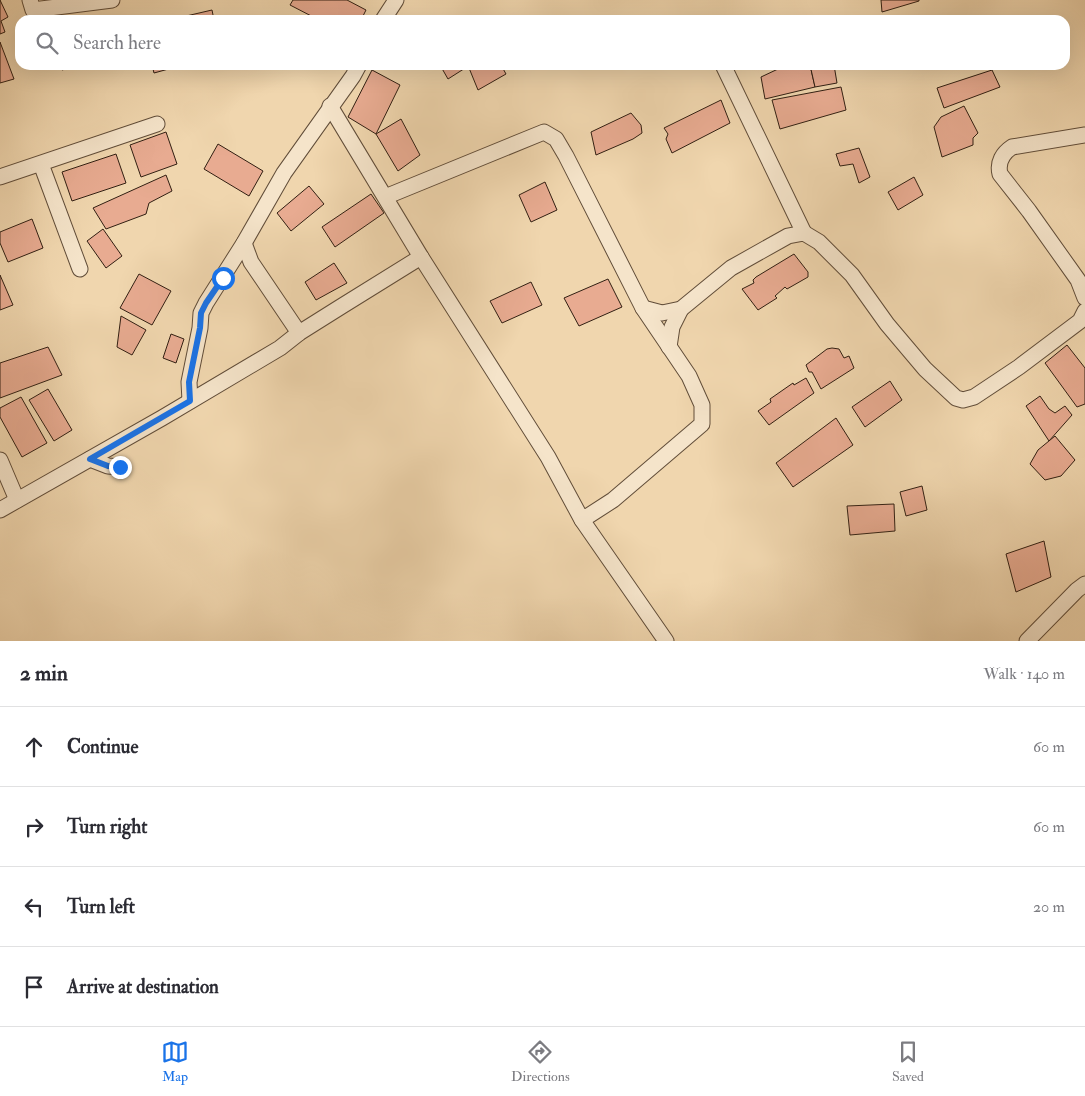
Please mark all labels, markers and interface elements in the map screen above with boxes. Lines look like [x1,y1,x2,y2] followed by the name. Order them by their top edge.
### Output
[15,15,1070,70] search box
[33,29,61,57] icon: search
[73,31,161,55] text: Search here
[212,267,235,290] route start
[109,456,132,479] route end
[20,660,68,687] text: 2 min
[984,664,1065,684] text: Walk · 140 m
[20,733,48,761] icon: ahead
[67,735,138,759] text: Continue
[1033,737,1065,757] text: 60 m
[20,813,48,841] icon: right
[67,815,147,839] text: Turn right
[1033,817,1065,837] text: 60 m
[20,893,48,921] icon: left
[67,895,135,919] text: Turn left
[1033,897,1065,917] text: 20 m
[20,973,48,1001] icon: arrive
[67,975,219,999] text: Arrive at destination
[161,1038,189,1085] tab: Map
[511,1038,570,1085] tab: Directions
[892,1038,924,1085] tab: Saved

